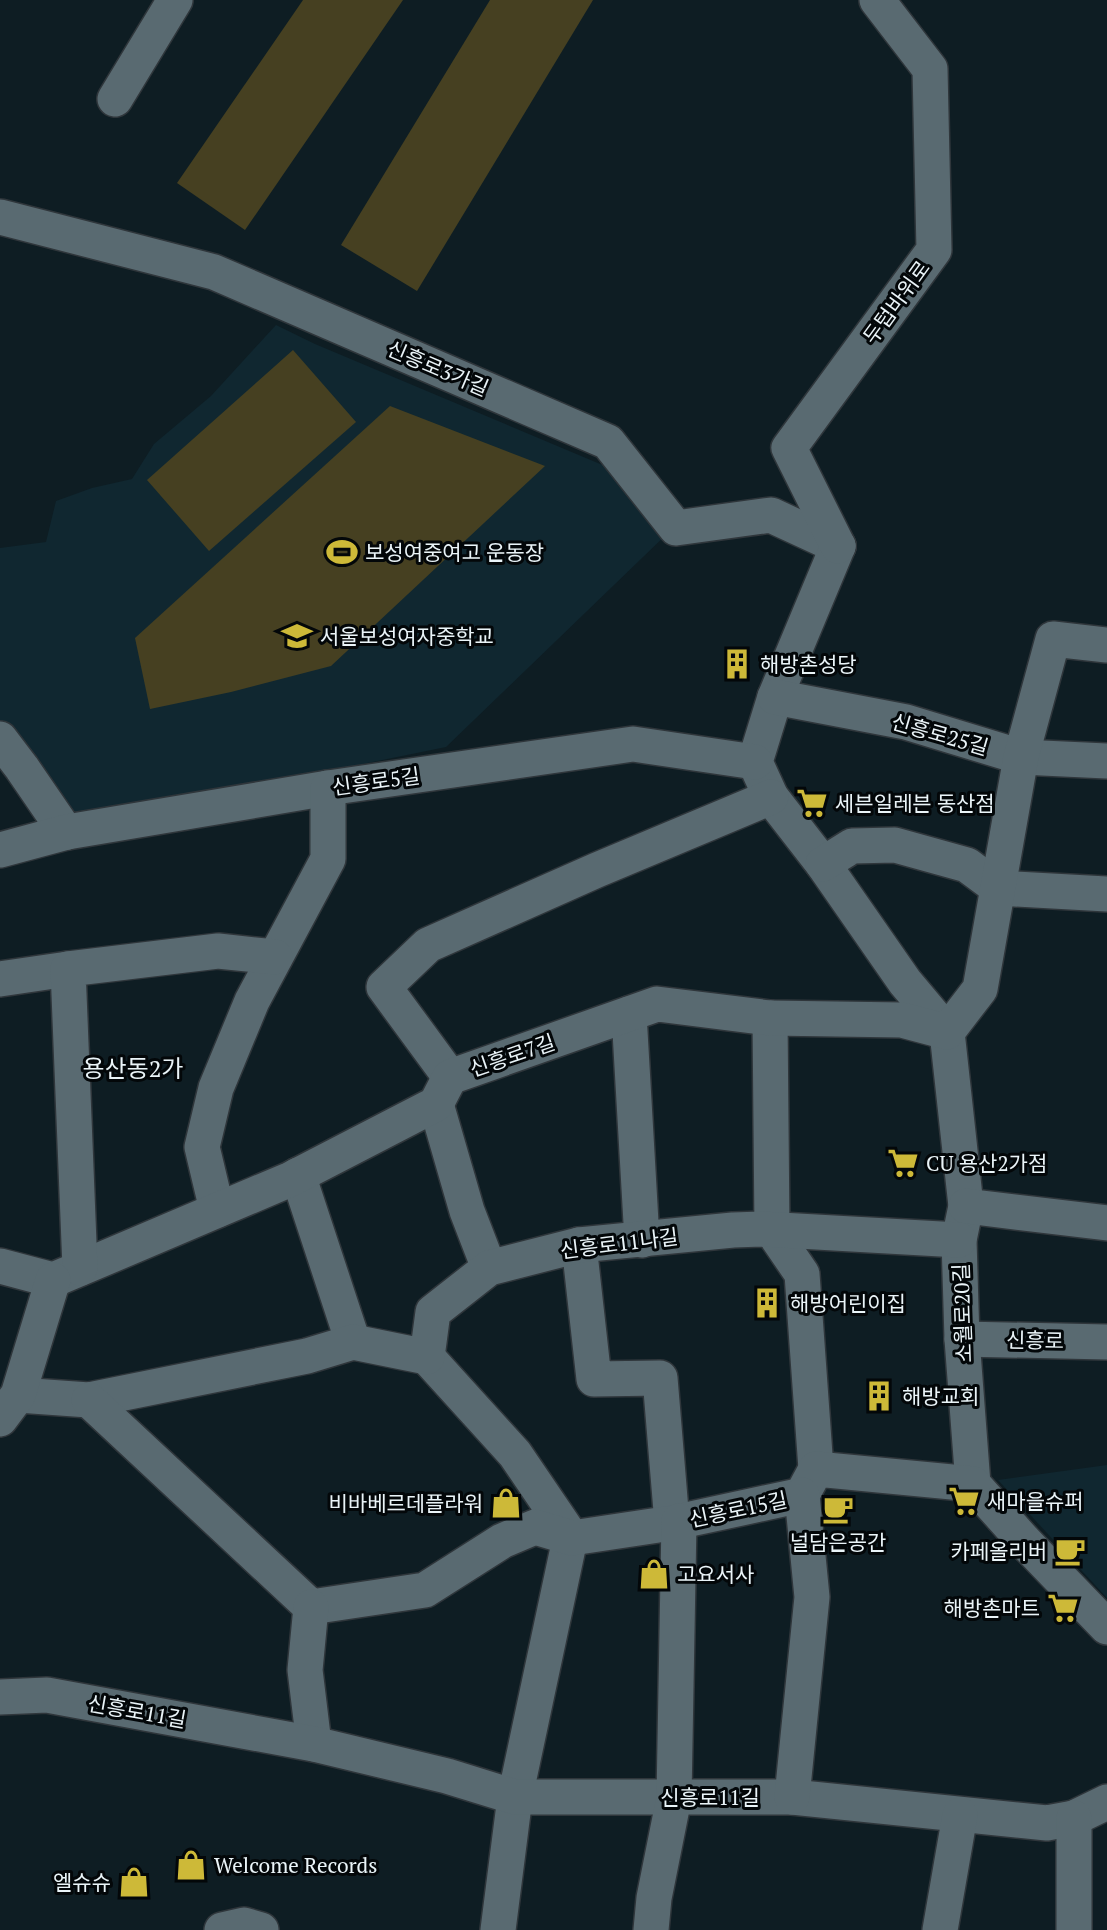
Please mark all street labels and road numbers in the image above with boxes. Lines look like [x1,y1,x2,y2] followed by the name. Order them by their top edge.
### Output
[856,255,936,349] street label: 두텁바위로
[383,334,493,402] street label: 신흥로3가길
[888,707,992,761] street label: 신흥로25길
[330,761,422,801] street label: 신흥로5길
[466,1027,558,1083] street label: 신흥로7길
[558,1222,680,1264] street label: 신흥로11나길
[946,1263,978,1363] street label: 소월로20길
[1006,1325,1064,1355] street label: 신흥로
[686,1485,790,1533] street label: 신흥로15길
[85,1689,189,1733] street label: 신흥로11길
[660,1783,760,1811] street label: 신흥로11길

